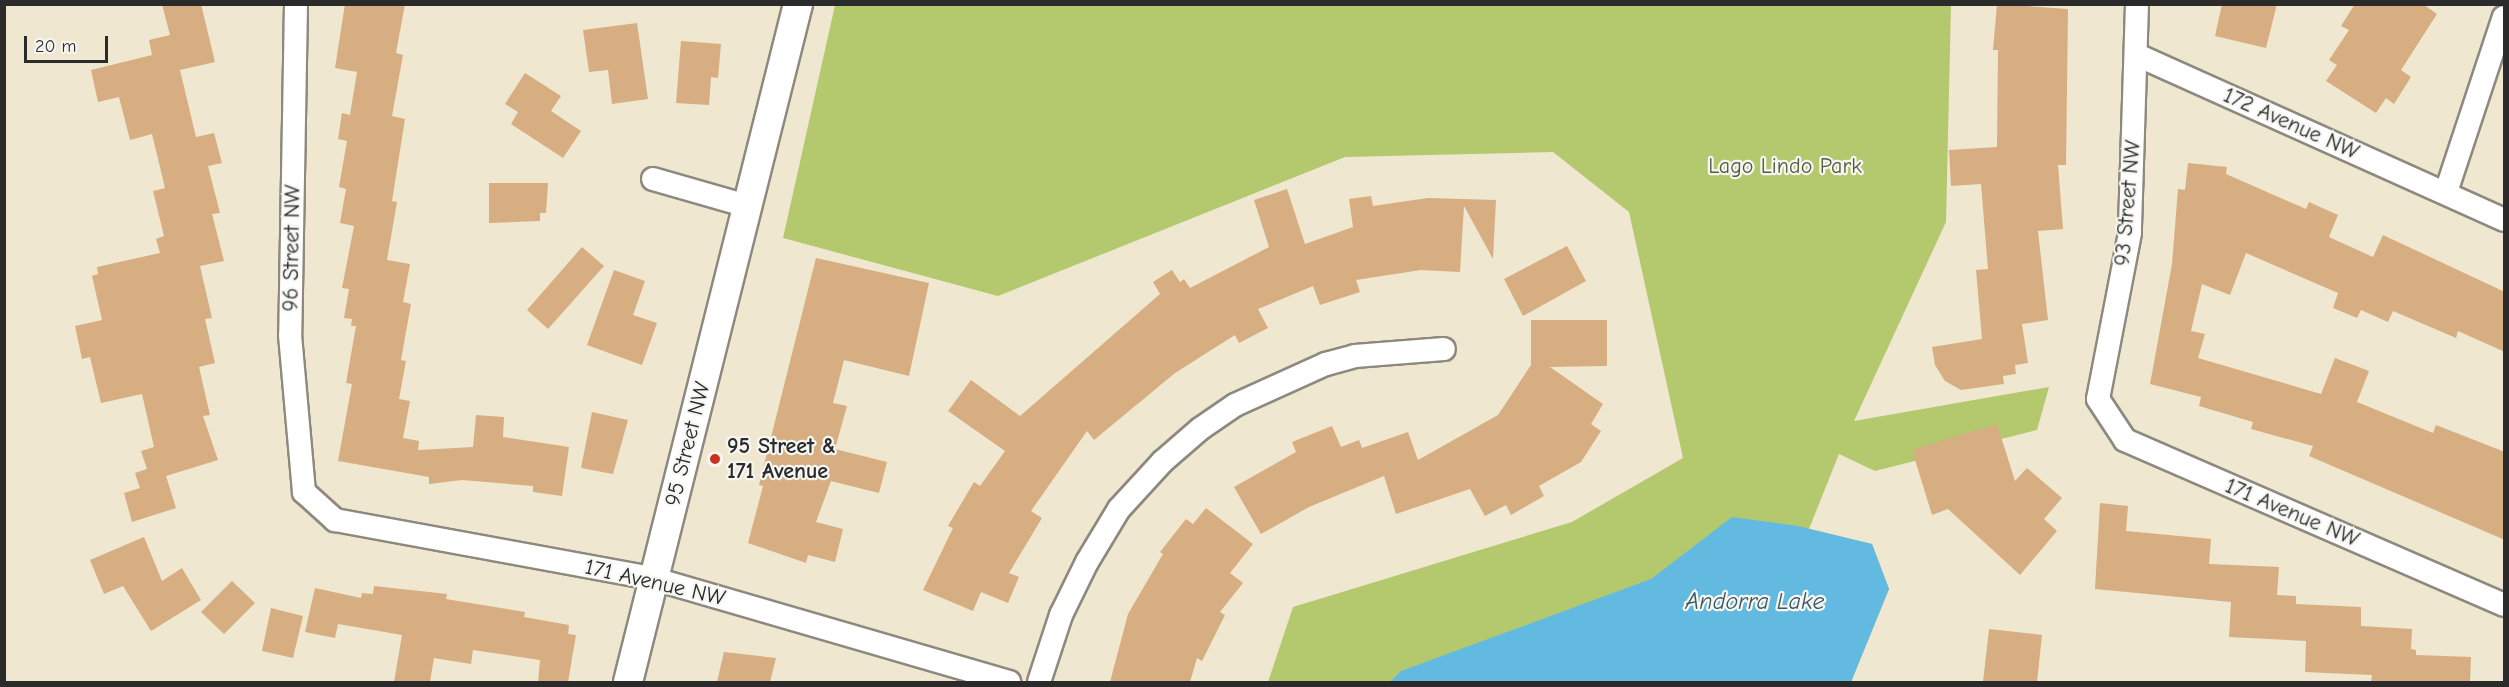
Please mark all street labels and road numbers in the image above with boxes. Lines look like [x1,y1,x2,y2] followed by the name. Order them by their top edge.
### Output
[2219,82,2363,166] street label: 172 Avenue NW
[2109,139,2147,267] street label: 93 Street NW
[278,184,306,312] street label: 96 Street NW
[660,379,716,509] street label: 95 Street NW
[2221,473,2363,553] street label: 171 Avenue NW
[582,554,728,612] street label: 171 Avenue NW

